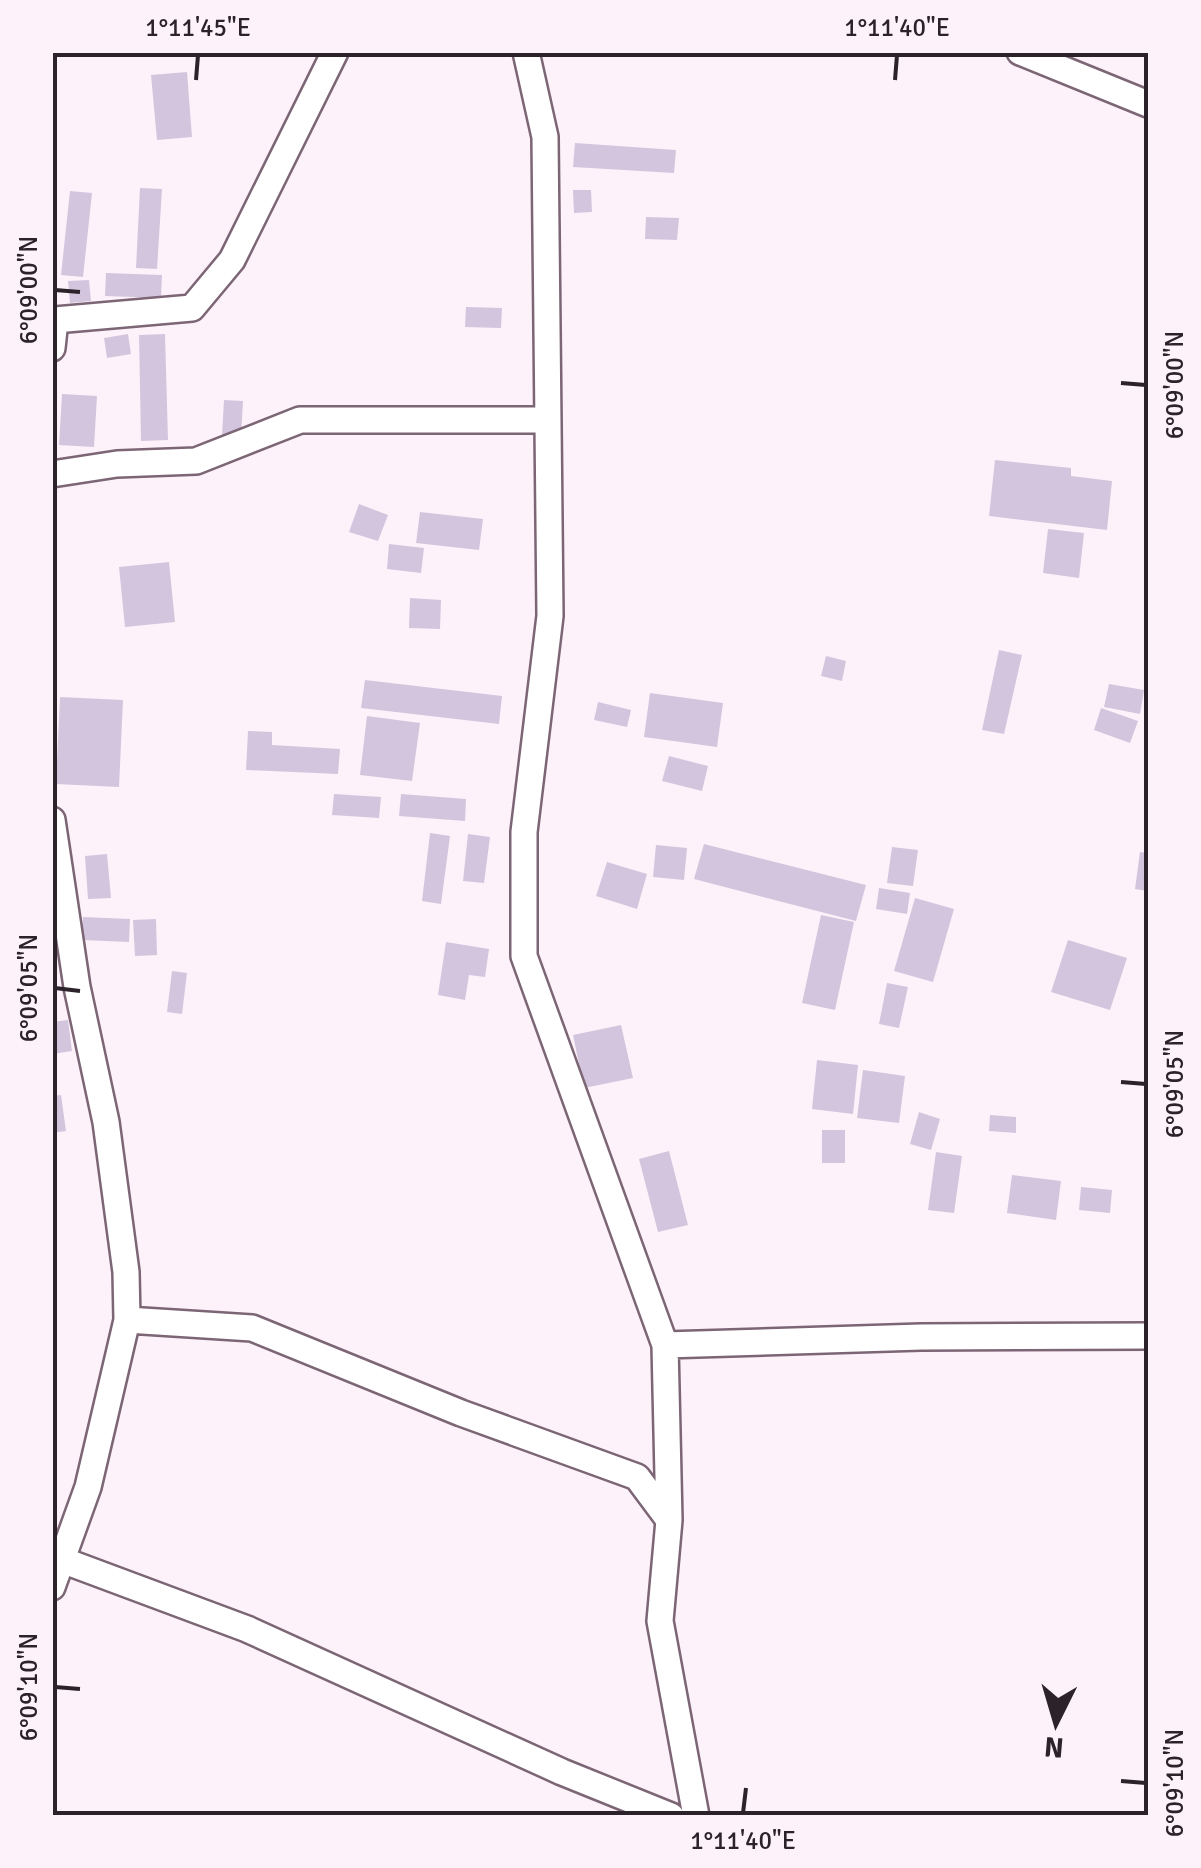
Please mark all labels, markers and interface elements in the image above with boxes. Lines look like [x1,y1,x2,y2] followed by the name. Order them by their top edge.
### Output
[145,12,251,43] text: 1°11'45"E
[844,12,950,43] text: 1°11'40"E
[13,236,44,344] text: 6°09'00"N
[1159,331,1190,439] text: 6°09'00"N
[13,934,44,1042] text: 6°09'05"N
[1159,1030,1190,1138] text: 6°09'05"N
[13,1633,44,1741] text: 6°09'10"N
[1006,1673,1106,1773] north arrow
[1043,1729,1065,1765] text: N
[1159,1729,1190,1837] text: 6°09'10"N
[690,1825,796,1856] text: 1°11'40"E

